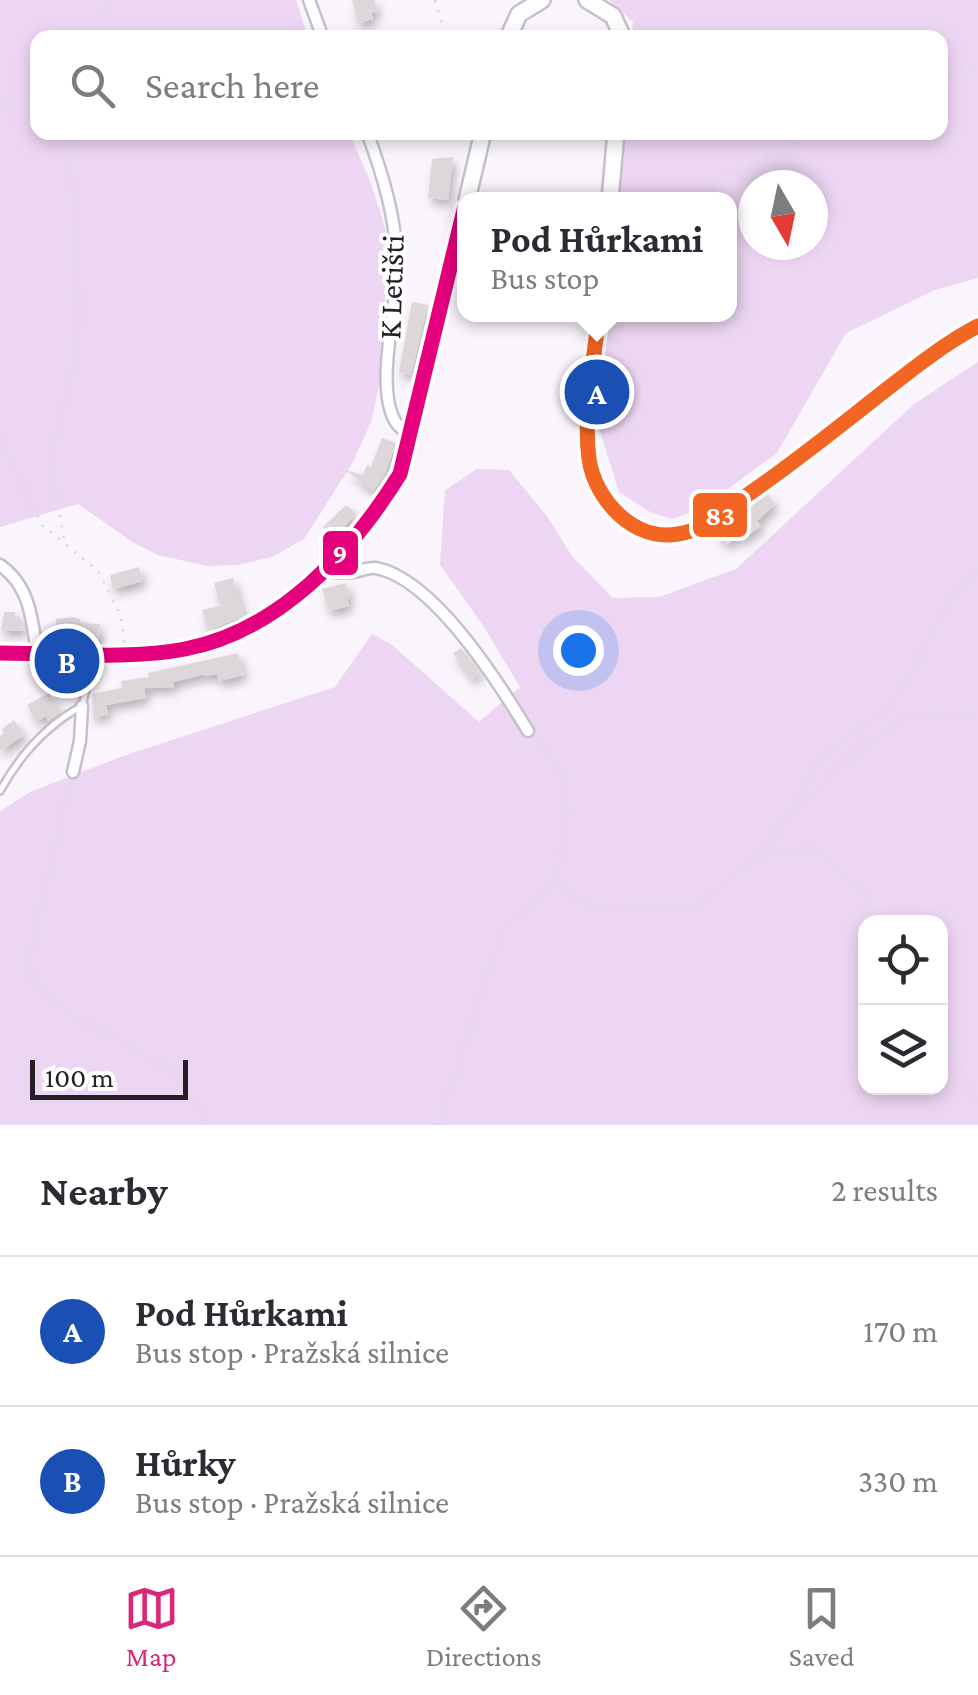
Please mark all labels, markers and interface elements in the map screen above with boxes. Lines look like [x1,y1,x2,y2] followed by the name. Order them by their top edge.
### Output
[30,30,948,140] search box
[65,58,120,113] icon: search
[145,64,319,106] text: Search here
[738,170,828,260] north arrow
[457,192,737,322] popup
[491,218,703,260] text: Pod Hůrkami
[371,234,411,340] street label: K Letišti
[491,260,599,296] text: Bus stop
[564,354,630,430] pin: A
[691,491,749,539] line badge: 83
[705,500,735,531] text: 83
[321,529,360,577] line badge: 9
[332,538,348,569] text: 9
[34,624,100,698] pin: B
[553,625,604,676] your location
[858,915,948,1095] map controls
[858,915,948,1005] button: locate
[858,1005,948,1095] button: layers
[30,1055,188,1100] scale bar
[45,1062,114,1093] text: 100 m
[40,1167,168,1214] text: Nearby
[831,1172,938,1208] text: 2 results
[135,1292,348,1334] text: Pod Hůrkami
[63,1313,82,1349] text: A
[863,1313,938,1349] text: 170 m
[135,1334,449,1370] text: Bus stop · Pražská silnice
[135,1442,236,1484] text: Hůrky
[63,1463,82,1499] text: B
[858,1463,938,1499] text: 330 m
[135,1484,449,1520] text: Bus stop · Pražská silnice
[124,1581,179,1672] tab: Map
[426,1581,542,1672] tab: Directions
[789,1581,854,1672] tab: Saved

